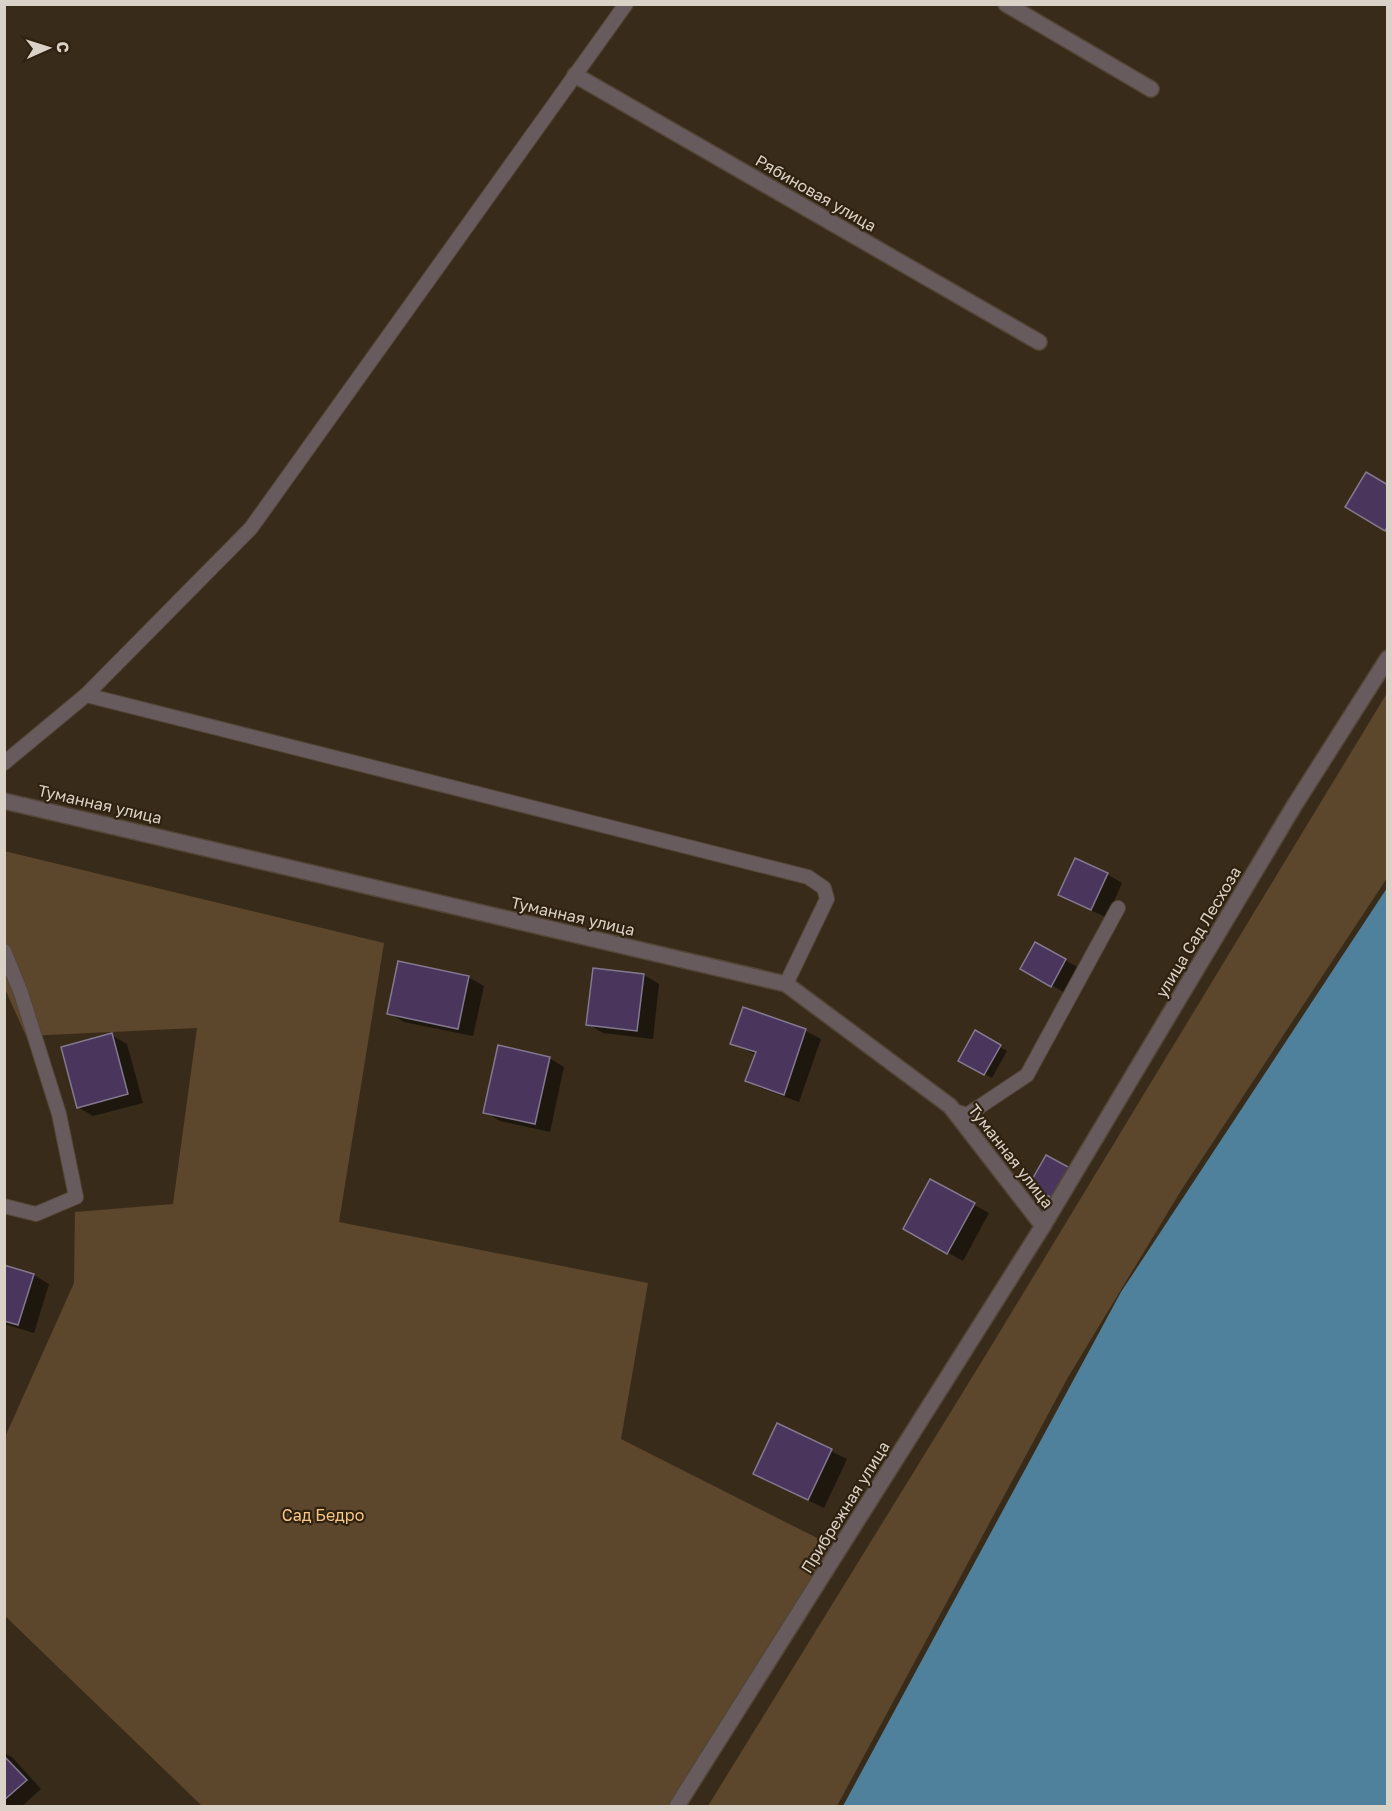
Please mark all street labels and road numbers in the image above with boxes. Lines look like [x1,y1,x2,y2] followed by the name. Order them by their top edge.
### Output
[752,150,880,236] street label: Рябиновая улица
[36,780,164,828] street label: Туманная улица
[1151,863,1245,1001] street label: улица Сад Лесхоза
[509,892,637,940] street label: Туманная улица
[964,1100,1058,1212] street label: Туманная улица
[796,1437,894,1577] street label: Прибрежная улица

